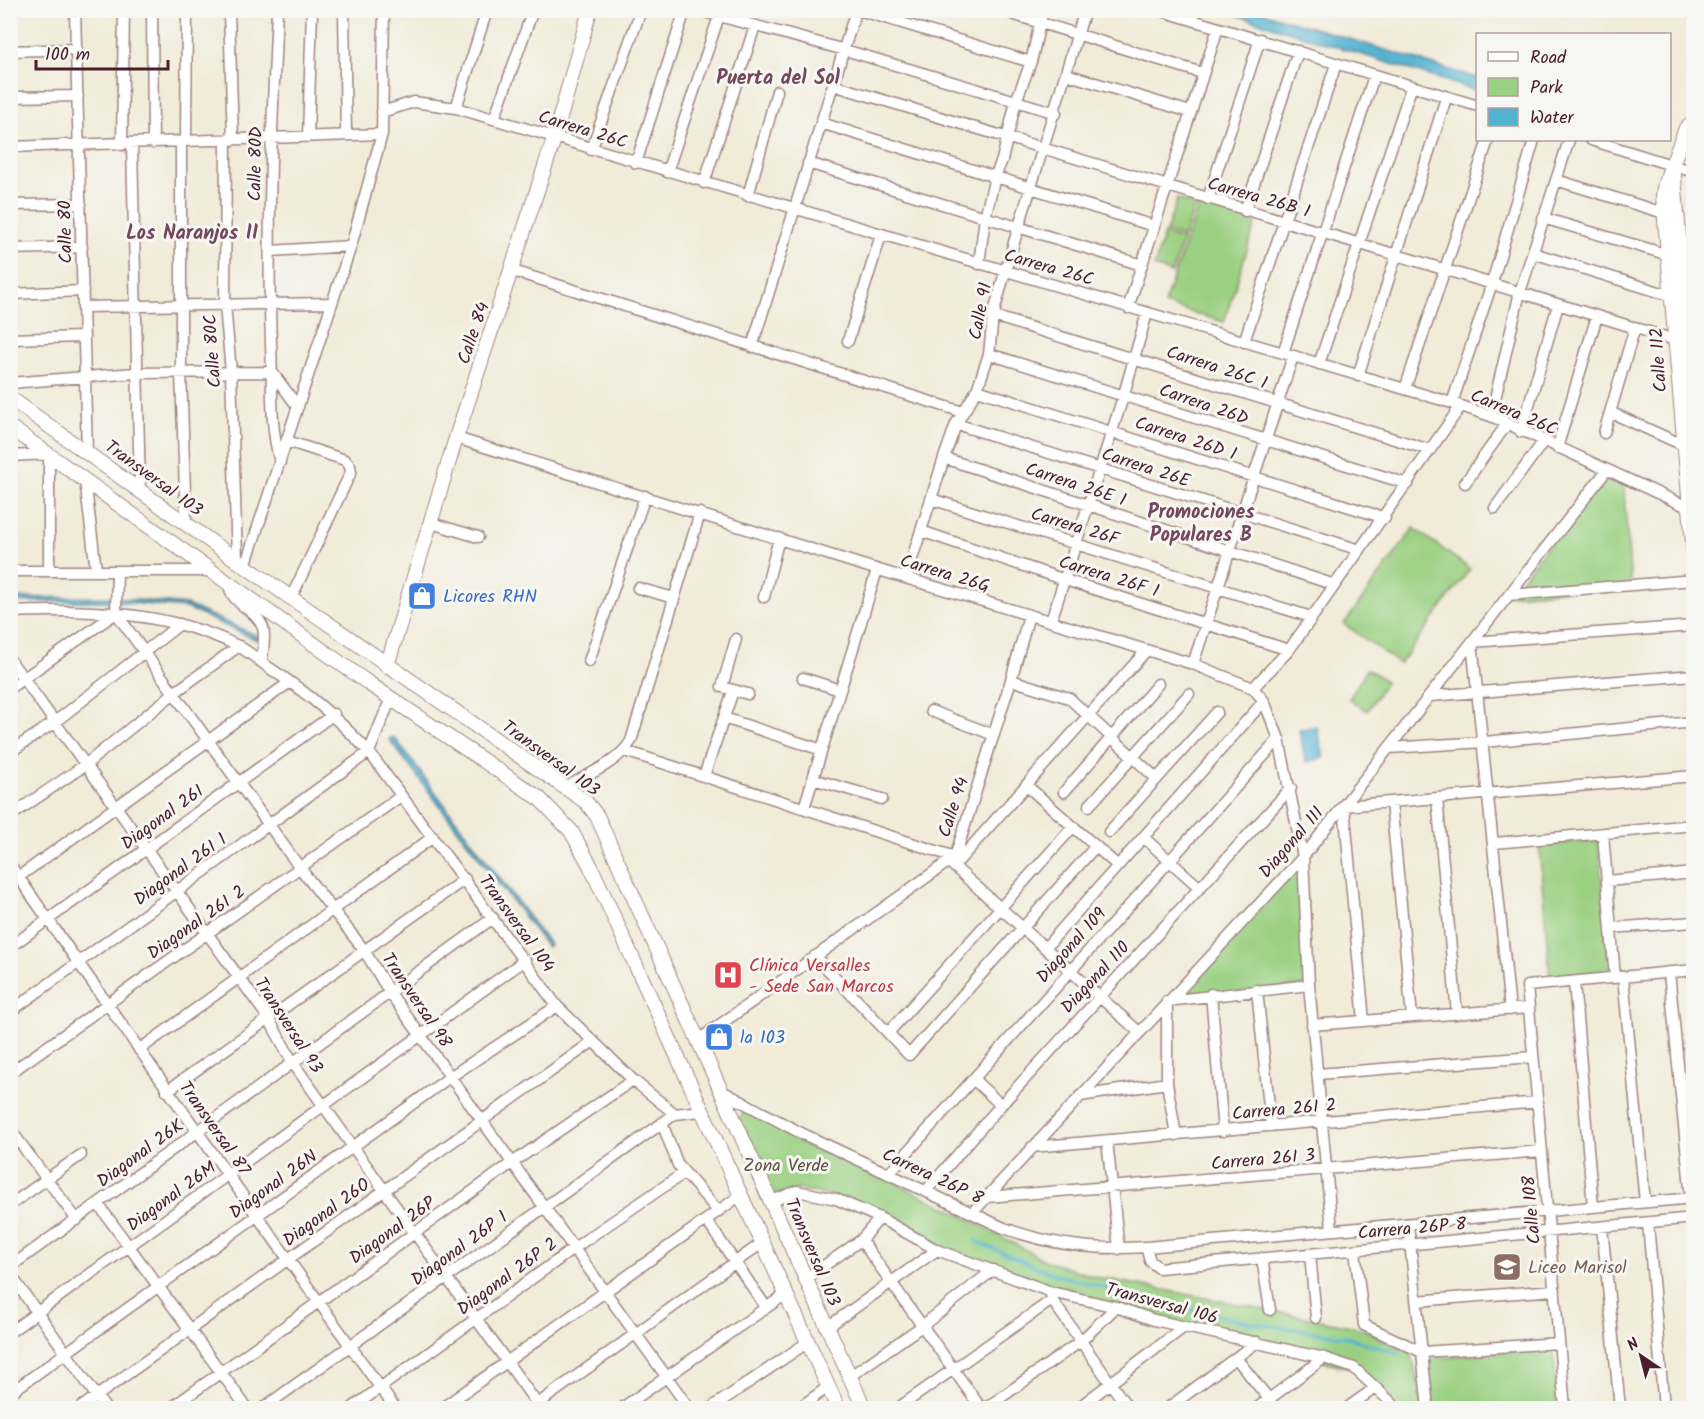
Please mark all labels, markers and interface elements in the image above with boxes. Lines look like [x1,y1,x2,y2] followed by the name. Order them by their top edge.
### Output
[36,33,168,71] scale bar
[1476,33,1671,141] legend
[45,41,90,70] text: 100 m
[1530,44,1567,73] text: Road
[716,63,841,95] district label: Puerta del Sol
[1530,74,1563,103] text: Park
[534,103,631,158] street label: Carrera 26C
[1530,104,1575,133] text: Water
[241,126,272,202] street label: Calle 80D
[1204,170,1313,227] street label: Carrera 26B 1
[51,200,82,264] street label: Calle 80
[126,218,258,250] district label: Los Naranjos II
[1000,242,1097,295] street label: Carrera 26C
[962,280,1001,342] street label: Calle 91
[450,298,499,369] street label: Calle 84
[196,313,231,389] street label: Calle 80C
[1643,326,1676,393] street label: Calle 112
[1162,338,1271,398] street label: Carrera 26C 1
[1155,377,1253,434] street label: Carrera 26D
[1465,382,1561,445] street label: Carrera 26C
[1131,409,1240,470] street label: Carrera 26D 1
[98,434,208,525] street label: Transversal 103
[1097,440,1194,497] street label: Carrera 26E
[1021,455,1130,515] street label: Carrera 26E 1
[1147,497,1255,552] district label: Promociones Populares B
[1027,500,1124,555] street label: Carrera 26F
[896,547,993,602] street label: Carrera 26G
[1055,548,1162,606] street label: Carrera 26F 1
[406,580,438,612] shop icon: Licores RHN
[443,583,537,612] place label: Licores RHN
[495,714,605,805] street label: Transversal 103
[931,773,978,841] street label: Calle 94
[115,778,211,858] street label: Diagonal 26I
[1252,800,1332,886] street label: Diagonal 111
[128,826,234,914] street label: Diagonal 26I 1
[470,869,561,979] street label: Transversal 104
[142,879,252,968] street label: Diagonal 26I 2
[1030,901,1115,991] street label: Diagonal 109
[1054,935,1138,1021] street label: Diagonal 110
[373,947,459,1055] street label: Transversal 98
[749,952,894,1002] place label: Clínica Versalles - Sede San Marcos
[712,959,744,991] hospital icon: Clínica Versalles - Sede San Marcos
[246,972,330,1080] street label: Transversal 93
[703,1021,735,1053] shop icon: la 103
[740,1024,785,1053] place label: la 103
[170,1076,258,1183] street label: Transversal 87
[1231,1091,1337,1129] street label: Carrera 26I 2
[91,1112,191,1196] street label: Diagonal 26K
[877,1141,988,1214] street label: Carrera 26P 8
[1210,1141,1316,1179] street label: Carrera 26I 3
[224,1143,324,1227] street label: Diagonal 26N
[743,1152,829,1181] park label: Zona Verde
[121,1154,224,1240] street label: Diagonal 26M
[277,1171,377,1255] street label: Diagonal 26O
[1515,1174,1550,1245] street label: Calle 108
[344,1189,443,1273] street label: Diagonal 26P
[776,1194,848,1311] street label: Transversal 103
[405,1204,514,1294] street label: Diagonal 26P 1
[1356,1210,1468,1249] street label: Carrera 26P 8
[451,1231,564,1324] street label: Diagonal 26P 2
[1491,1251,1523,1283] school or university icon: Liceo Marisol
[1528,1254,1627,1283] place label: Liceo Marisol
[1102,1276,1221,1333] street label: Transversal 106
[1611,1326,1671,1386] north arrow
[1622,1332,1645,1358] text: N

